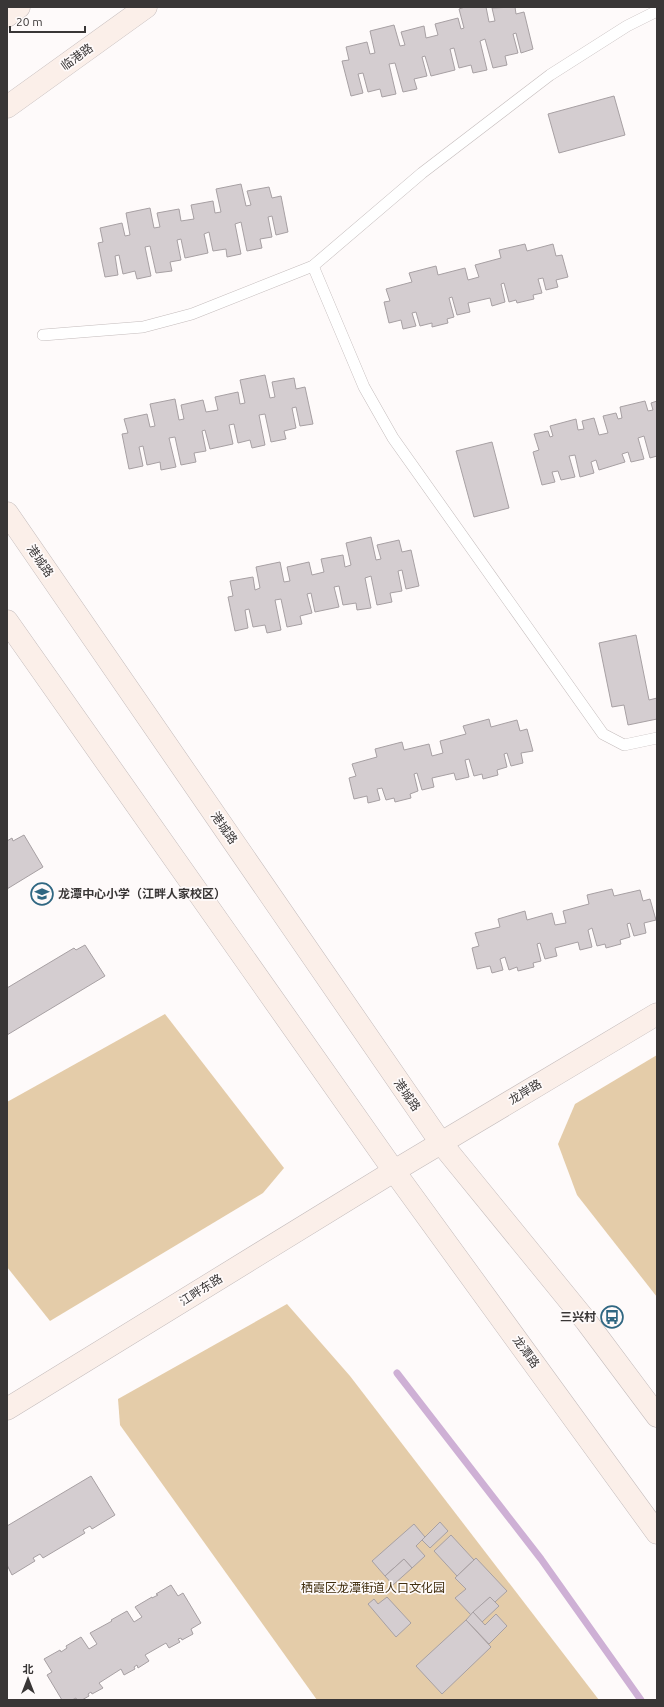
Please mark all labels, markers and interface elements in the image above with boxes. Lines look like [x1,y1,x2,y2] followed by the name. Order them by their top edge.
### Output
[10,8,85,34] scale bar
[16,15,43,28] text: 20 m
[58,41,95,72] street label: 临港路
[25,542,56,579] street label: 港城路
[209,809,240,846] street label: 港城路
[29,881,55,907] school or university icon: 龙潭中心小学（江畔人家校区）
[58,887,226,900] place label: 龙潭中心小学（江畔人家校区）
[392,1076,423,1113] street label: 港城路
[506,1077,544,1106] street label: 龙岸路
[177,1271,225,1308] street label: 江畔东路
[599,1304,625,1330] bus stop icon: 三兴村
[560,1310,596,1323] place label: 三兴村
[511,1333,542,1370] street label: 龙潭路
[301,1581,445,1594] park label: 栖霞区龙潭街道人口文化园
[8,1659,48,1699] north arrow
[23,1663,34,1675] text: 北

